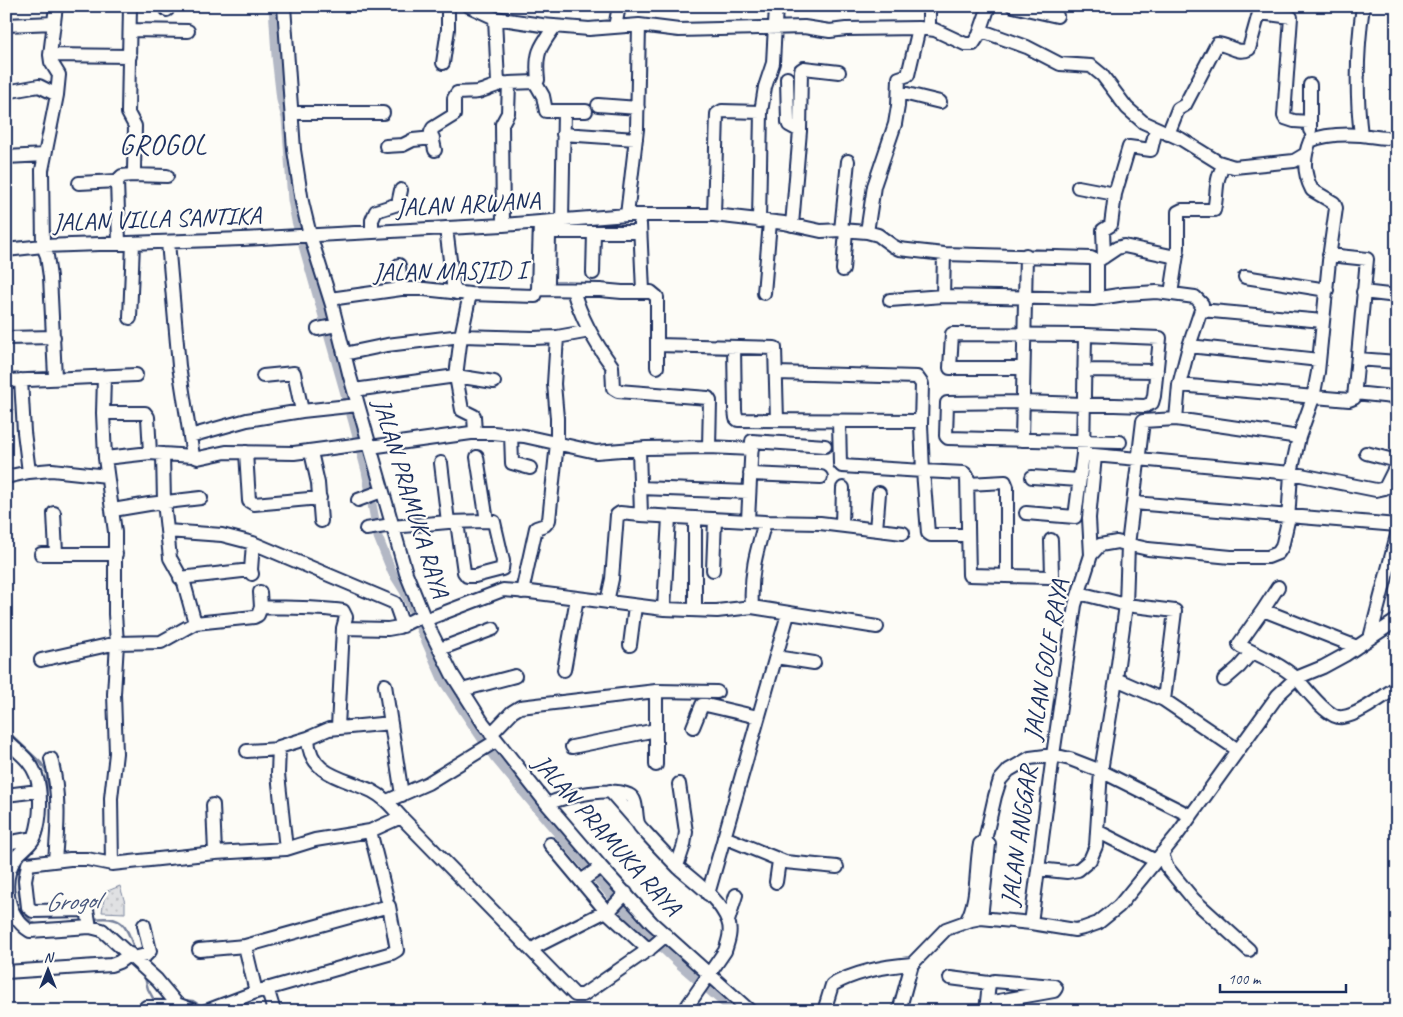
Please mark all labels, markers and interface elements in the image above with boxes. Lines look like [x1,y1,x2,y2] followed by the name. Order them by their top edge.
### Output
[119,127,207,162] district label: GROGOL
[394,184,541,224] street label: JALAN ARWANA
[51,199,263,239] street label: JALAN VILLA SANTIKA
[372,254,532,288] street label: JALAN MASJID I
[365,394,457,603] street label: JALAN PRAMUKA RAYA
[1016,577,1076,744] street label: JALAN GOLF RAYA
[525,747,689,923] street label: JALAN PRAMUKA RAYA
[993,762,1045,909] street label: JALAN ANGGAR
[44,883,108,919] water label: Grogol
[22,944,72,994] north arrow
[44,949,55,966] text: N
[1220,962,1347,994] scale bar
[1228,970,1262,989] text: 100 m

